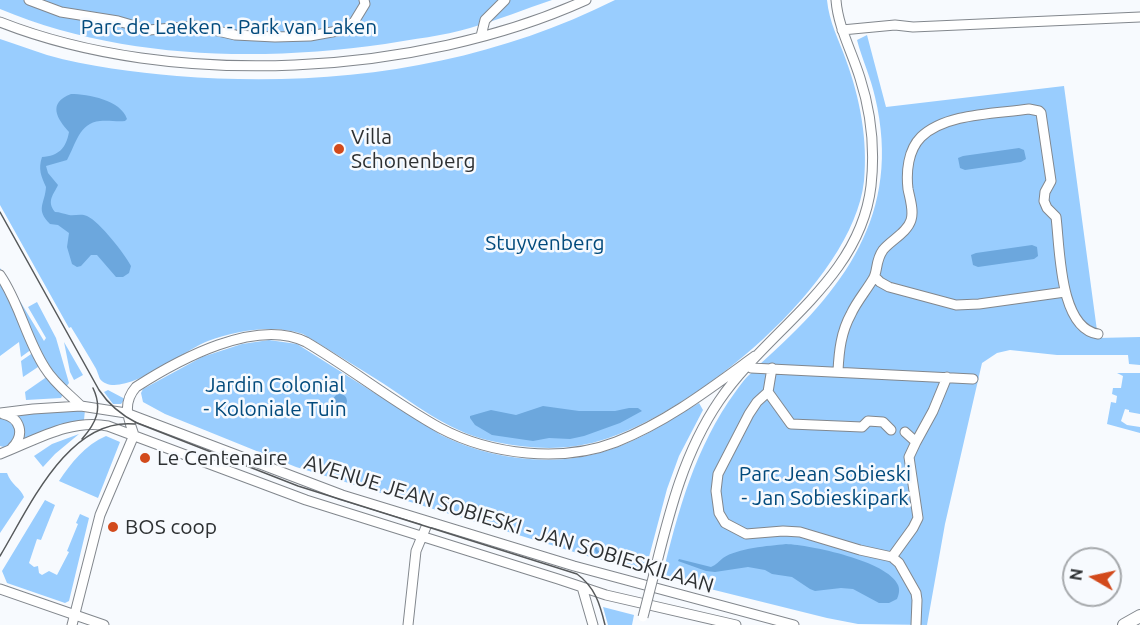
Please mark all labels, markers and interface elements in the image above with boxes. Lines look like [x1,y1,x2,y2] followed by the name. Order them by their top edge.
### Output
[81,14,377,40] park label: Parc de Laeken - Park van Laken
[351,124,476,174] place label: Villa Schonenberg
[332,142,346,156] marker: Villa Schonenberg
[485,230,605,256] park label: Stuyvenberg
[203,372,347,422] park label: Jardin Colonial - Koloniale Tuin
[157,445,288,471] place label: Le Centenaire
[301,450,717,598] street label: AVENUE JEAN SOBIESKI - JAN SOBIESKILAAN
[138,451,152,465] marker: Le Centenaire
[739,461,911,511] park label: Parc Jean Sobieski - Jan Sobieskipark
[125,514,217,540] place label: BOS coop
[106,520,120,534] marker: BOS coop
[1062,547,1122,607] north arrow
[1066,567,1086,582] text: N

